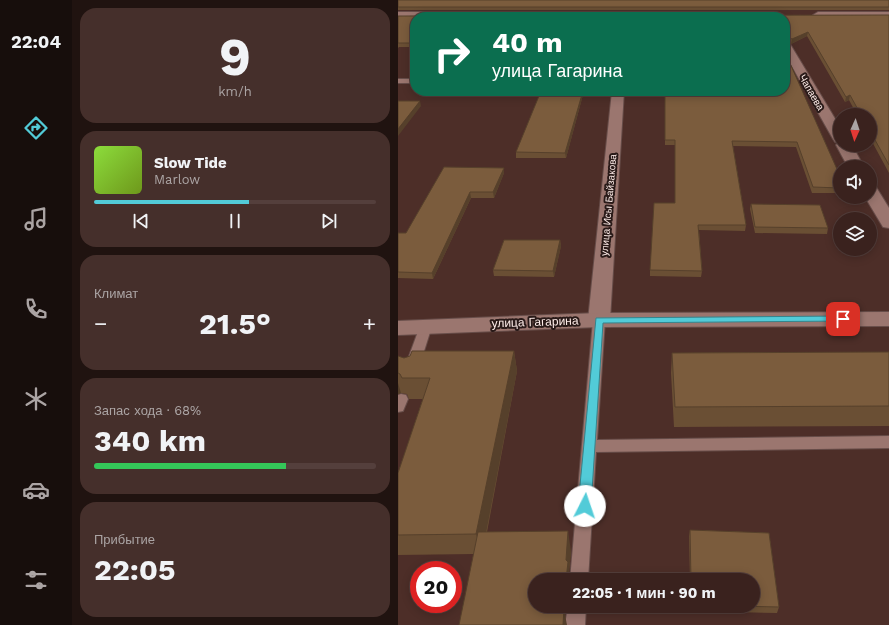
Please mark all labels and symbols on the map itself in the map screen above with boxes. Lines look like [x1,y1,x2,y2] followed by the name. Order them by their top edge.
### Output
[797,72,826,112] street label: Чапаева
[833,108,877,152] north arrow
[599,153,618,257] street label: улица Исы Байзакова
[826,302,860,336] pin
[491,313,579,331] street label: улица Гагарина
[564,485,606,527] position arrow
[410,561,462,613] speed limit sign: 20

